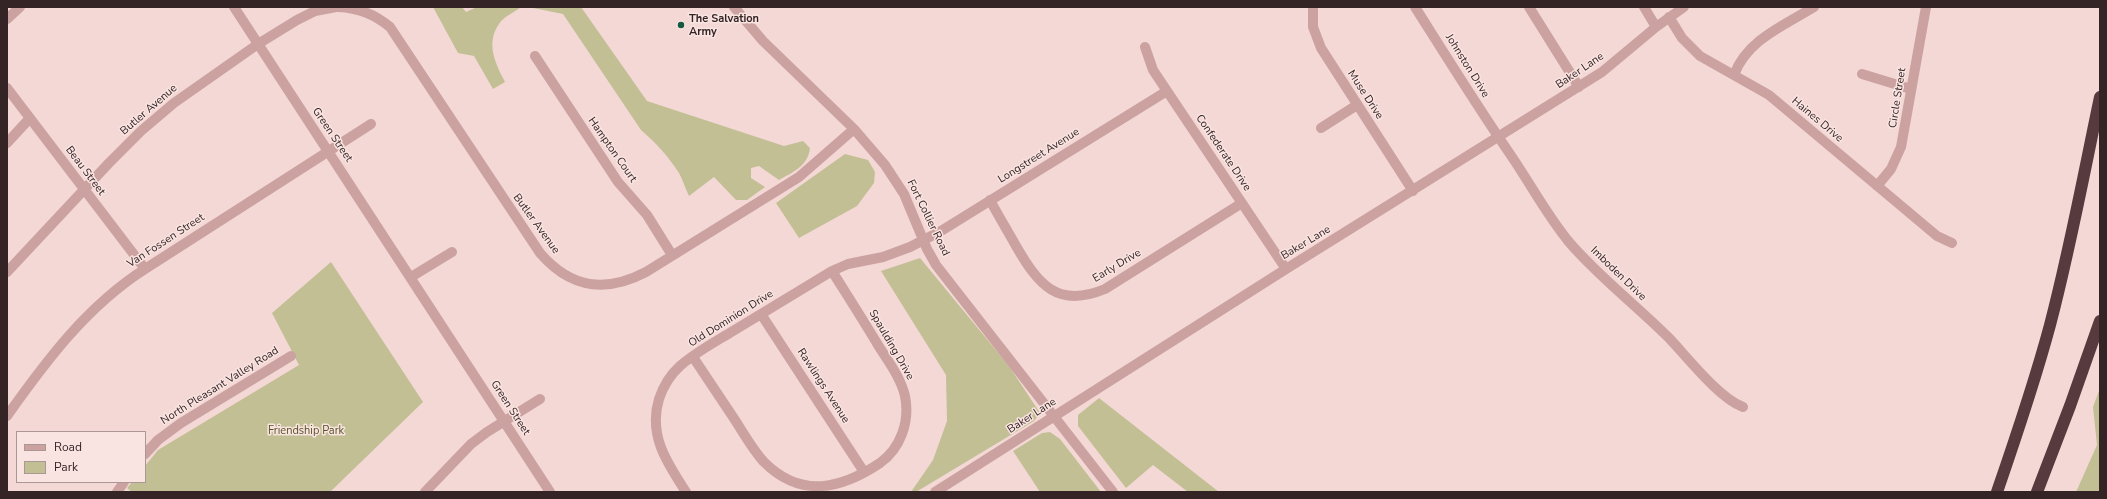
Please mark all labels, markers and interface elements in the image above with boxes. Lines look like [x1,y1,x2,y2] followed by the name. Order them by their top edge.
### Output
[689,12,759,38] place label: The Salvation Army
[676,20,686,30] marker: The Salvation Army
[1442,32,1492,100] street label: Johnston Drive
[1553,50,1607,92] street label: Baker Lane
[1887,67,1909,129] street label: Circle Street
[1344,68,1386,122] street label: Muse Drive
[118,82,180,138] street label: Butler Avenue
[1789,95,1845,145] street label: Haines Drive
[309,105,355,165] street label: Green Street
[1193,112,1253,194] street label: Confederate Drive
[585,115,639,185] street label: Hampton Court
[996,126,1082,186] street label: Longstreet Avenue
[62,144,108,198] street label: Beau Street
[904,178,952,258] street label: Fort Collier Road
[510,192,562,256] street label: Butler Avenue
[125,211,207,271] street label: Van Fossen Street
[1279,223,1333,263] street label: Baker Lane
[1587,244,1649,304] street label: Imboden Drive
[1091,246,1143,286] street label: Early Drive
[686,288,776,350] street label: Old Dominion Drive
[866,308,916,382] street label: Spaulding Drive
[159,344,281,428] street label: North Pleasant Valley Road
[794,346,852,426] street label: Rawlings Avenue
[487,378,533,438] street label: Green Street
[1005,395,1059,437] street label: Baker Lane
[268,424,344,438] park label: Friendship Park
[16,431,146,483] legend
[54,439,82,455] text: Road
[54,459,78,475] text: Park

